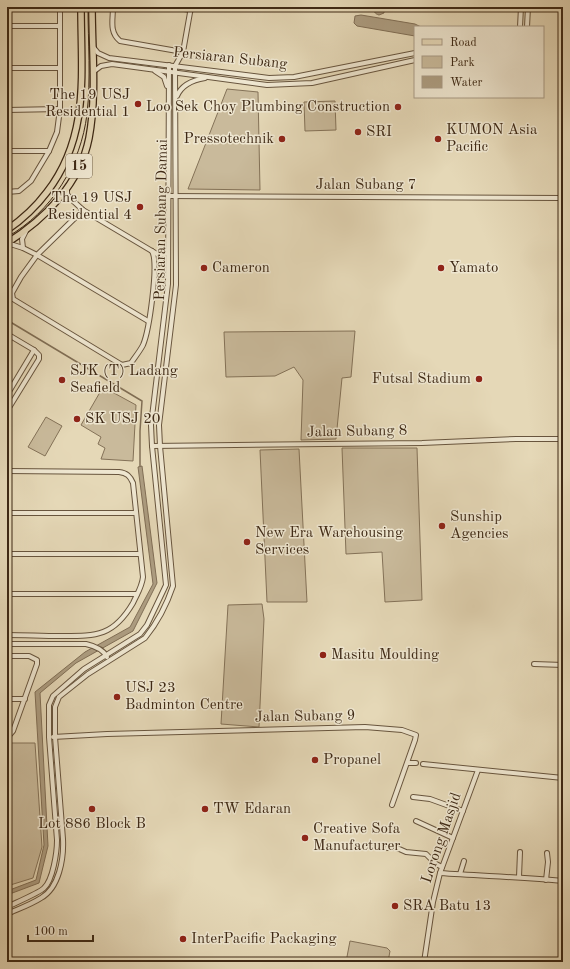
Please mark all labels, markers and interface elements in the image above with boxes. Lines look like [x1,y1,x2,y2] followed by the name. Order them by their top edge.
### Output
[414,26,544,98] legend
[450,37,477,49] text: Road
[172,46,288,72] street label: Persiaran Subang
[450,57,475,69] text: Park
[450,77,483,89] text: Water
[45,88,130,120] place label: The 19 USJ Residential 1
[133,99,143,109] marker: The 19 USJ Residential 1
[146,100,390,115] place label: Loo Sek Choy Plumbing Construction
[393,102,403,112] marker: Loo Sek Choy Plumbing Construction
[446,123,538,155] place label: KUMON Asia Pacific
[366,125,392,140] place label: SRI
[353,127,363,137] marker: SRI
[183,132,274,147] place label: Pressotechnik
[277,134,287,144] marker: Pressotechnik
[433,134,443,144] marker: KUMON Asia Pacific
[153,139,171,301] street label: Persiaran Subang Damai
[66,154,92,178] road number: 15
[316,178,416,193] street label: Jalan Subang 7
[47,191,132,223] place label: The 19 USJ Residential 4
[135,202,145,212] marker: The 19 USJ Residential 4
[212,261,270,276] place label: Cameron
[449,261,498,276] place label: Yamato
[199,263,209,273] marker: Cameron
[436,263,446,273] marker: Yamato
[70,364,178,396] place label: SJK (T) Ladang Seafield
[372,372,471,387] place label: Futsal Stadium
[474,374,484,384] marker: Futsal Stadium
[57,375,67,385] marker: SJK (T) Ladang Seafield
[85,412,161,427] place label: SK USJ 20
[72,414,82,424] marker: SK USJ 20
[306,424,408,440] street label: Jalan Subang 8
[450,510,509,542] place label: Sunship Agencies
[437,521,447,531] marker: Sunship Agencies
[255,526,403,558] place label: New Era Warehousing Services
[242,537,252,547] marker: New Era Warehousing Services
[331,648,439,663] place label: Masitu Moulding
[318,650,328,660] marker: Masitu Moulding
[125,681,243,713] place label: USJ 23 Badminton Centre
[112,692,122,702] marker: USJ 23 Badminton Centre
[254,709,356,725] street label: Jalan Subang 9
[323,753,381,768] place label: Propanel
[310,755,320,765] marker: Propanel
[420,791,465,885] street label: Lorong Masjid
[213,802,291,817] place label: TW Edaran
[87,804,97,814] marker: Lot 886 Block B
[200,804,210,814] marker: TW Edaran
[38,817,146,832] place label: Lot 886 Block B
[313,822,401,854] place label: Creative Sofa Manufacturer
[300,833,310,843] marker: Creative Sofa Manufacturer
[403,899,491,914] place label: SRA Batu 13
[390,901,400,911] marker: SRA Batu 13
[28,917,93,943] scale bar
[34,926,68,938] text: 100 m
[191,932,337,947] place label: InterPacific Packaging
[178,934,188,944] marker: InterPacific Packaging

